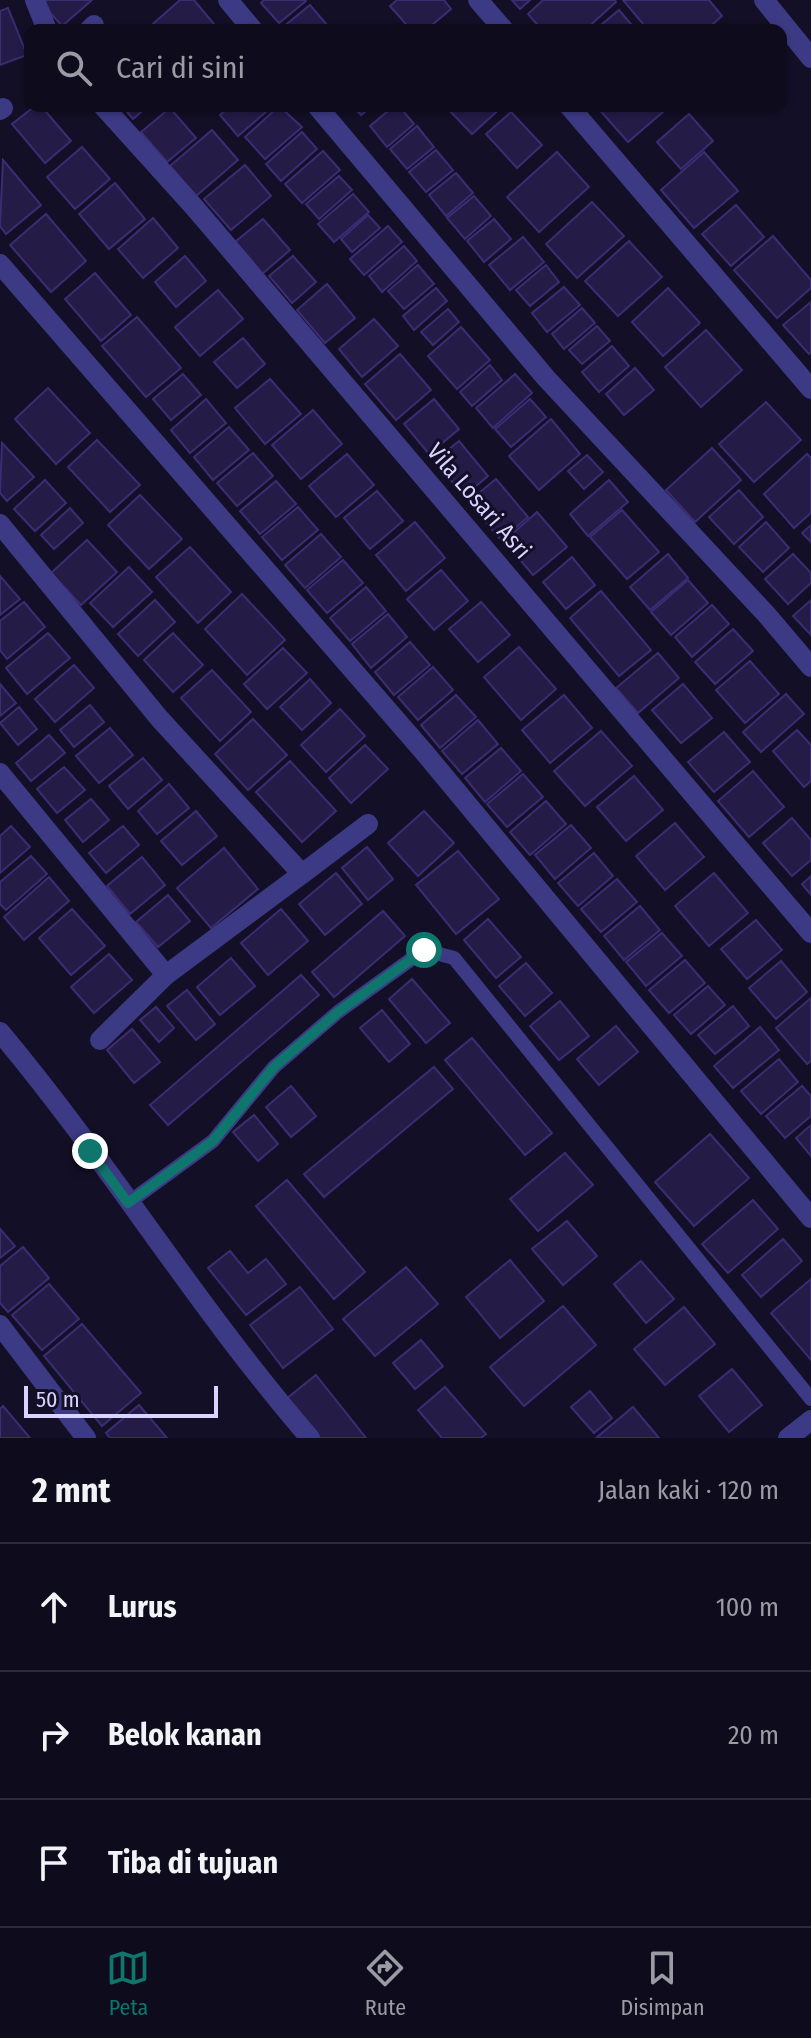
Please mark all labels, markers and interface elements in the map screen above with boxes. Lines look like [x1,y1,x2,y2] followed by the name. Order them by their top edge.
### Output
[24,24,787,112] search box
[52,46,96,90] icon: search
[116,50,245,86] text: Cari di sini
[421,438,537,564] street label: Vila Losari Asri
[406,932,442,968] route start
[72,1133,108,1169] route end
[24,1382,218,1418] scale bar
[36,1386,80,1413] text: 50 m
[32,1470,111,1511] text: 2 mnt
[598,1475,779,1506] text: Jalan kaki · 120 m
[32,1585,76,1629] icon: ahead
[108,1589,177,1625] text: Lurus
[716,1592,779,1623] text: 100 m
[32,1713,76,1757] icon: right
[108,1717,262,1753] text: Belok kanan
[728,1720,779,1751] text: 20 m
[32,1841,76,1885] icon: arrive
[108,1845,278,1881] text: Tiba di tujuan
[106,1946,150,2021] tab: Peta
[363,1946,407,2021] tab: Rute
[620,1946,704,2021] tab: Disimpan

